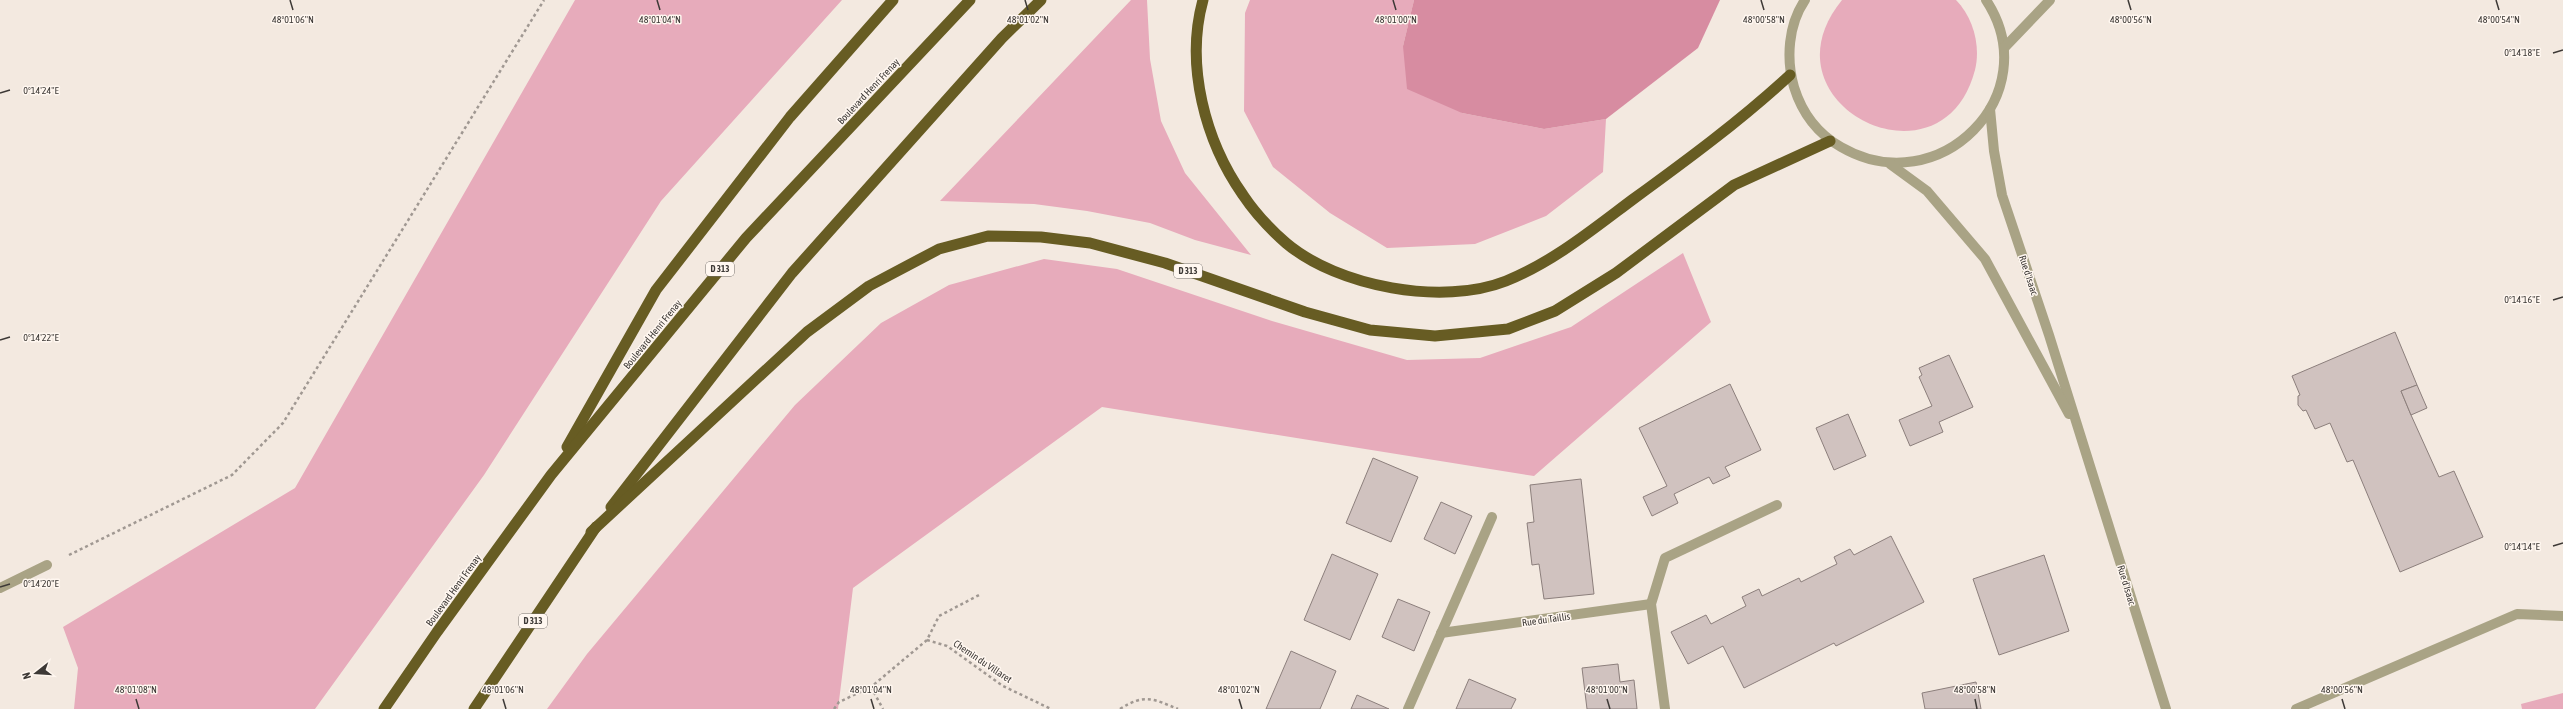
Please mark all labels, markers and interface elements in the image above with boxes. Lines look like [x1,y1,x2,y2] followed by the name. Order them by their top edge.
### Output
[272,14,314,25] text: 48°01'06"N
[639,14,681,25] text: 48°01'04"N
[1007,14,1049,25] text: 48°01'02"N
[1375,14,1417,25] text: 48°01'00"N
[1743,14,1785,25] text: 48°00'58"N
[2110,14,2152,25] text: 48°00'56"N
[2478,14,2520,25] text: 48°00'54"N
[2504,47,2540,58] text: 0°14'18"E
[835,56,902,126] street label: Boulevard Henri Frenay
[23,85,59,96] text: 0°14'24"E
[2017,254,2040,297] street label: Rue d'Isaac
[706,262,734,276] road number: D 313
[1174,264,1202,278] road number: D 313
[2504,294,2540,305] text: 0°14'16"E
[621,298,684,371] street label: Boulevard Henri Frenay
[23,332,59,343] text: 0°14'22"E
[2504,541,2540,552] text: 0°14'14"E
[424,552,483,628] street label: Boulevard Henri Frenay
[2115,564,2138,607] street label: Rue d'Isaac
[23,578,59,589] text: 0°14'20"E
[1521,611,1571,628] street label: Rue du Taillis
[519,614,547,628] road number: D 313
[951,638,1014,685] street label: Chemin du Villaret
[16,653,56,693] north arrow
[20,671,33,681] text: N
[115,684,157,695] text: 48°01'08"N
[482,684,524,695] text: 48°01'06"N
[850,684,892,695] text: 48°01'04"N
[1218,684,1260,695] text: 48°01'02"N
[1586,684,1628,695] text: 48°01'00"N
[1954,684,1996,695] text: 48°00'58"N
[2321,684,2363,695] text: 48°00'56"N

